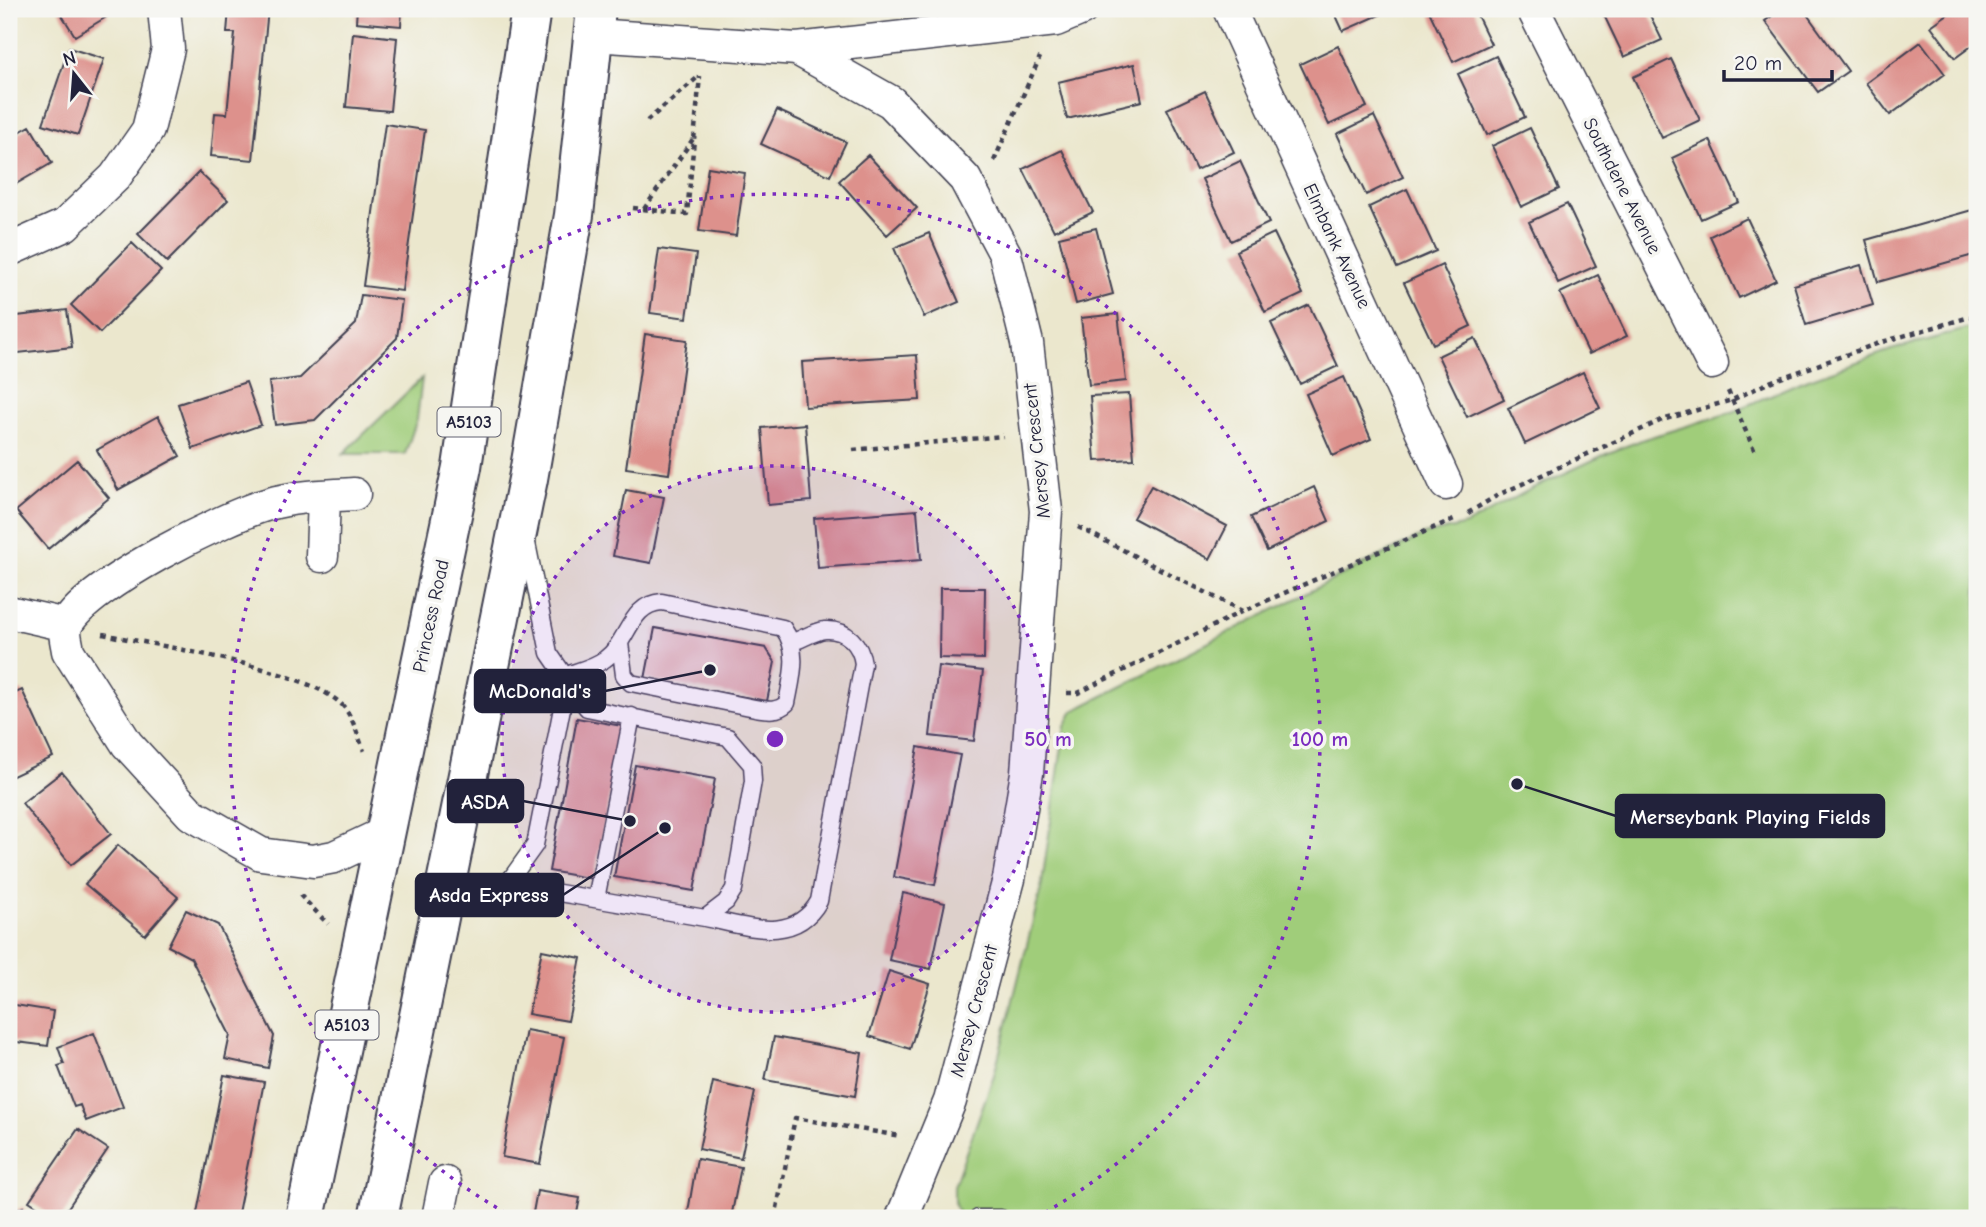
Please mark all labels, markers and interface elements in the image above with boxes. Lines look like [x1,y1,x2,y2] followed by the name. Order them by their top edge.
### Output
[38,38,108,108] north arrow
[1724,38,1832,82] scale bar
[60,46,78,71] text: N
[1734,51,1782,75] text: 20 m
[1578,114,1666,258] street label: Southdene Avenue
[1298,180,1376,312] street label: Elmbank Avenue
[1019,382,1055,520] street label: Mersey Crescent
[438,408,500,436] road number: A5103
[408,558,454,674] street label: Princess Road
[475,670,605,712] callout: McDonald's
[489,679,591,703] text: McDonald's
[763,727,787,751] centre of rings
[1024,727,1072,751] text: 50 m
[1292,727,1348,751] text: 100 m
[448,780,523,822] callout: ASDA
[461,790,509,814] text: ASDA
[1616,795,1884,837] callout: Merseybank Playing Fields
[1630,805,1870,829] text: Merseybank Playing Fields
[416,874,563,916] callout: Asda Express
[429,883,549,907] text: Asda Express
[946,942,1002,1080] street label: Mersey Crescent
[316,1010,378,1040] road number: A5103

